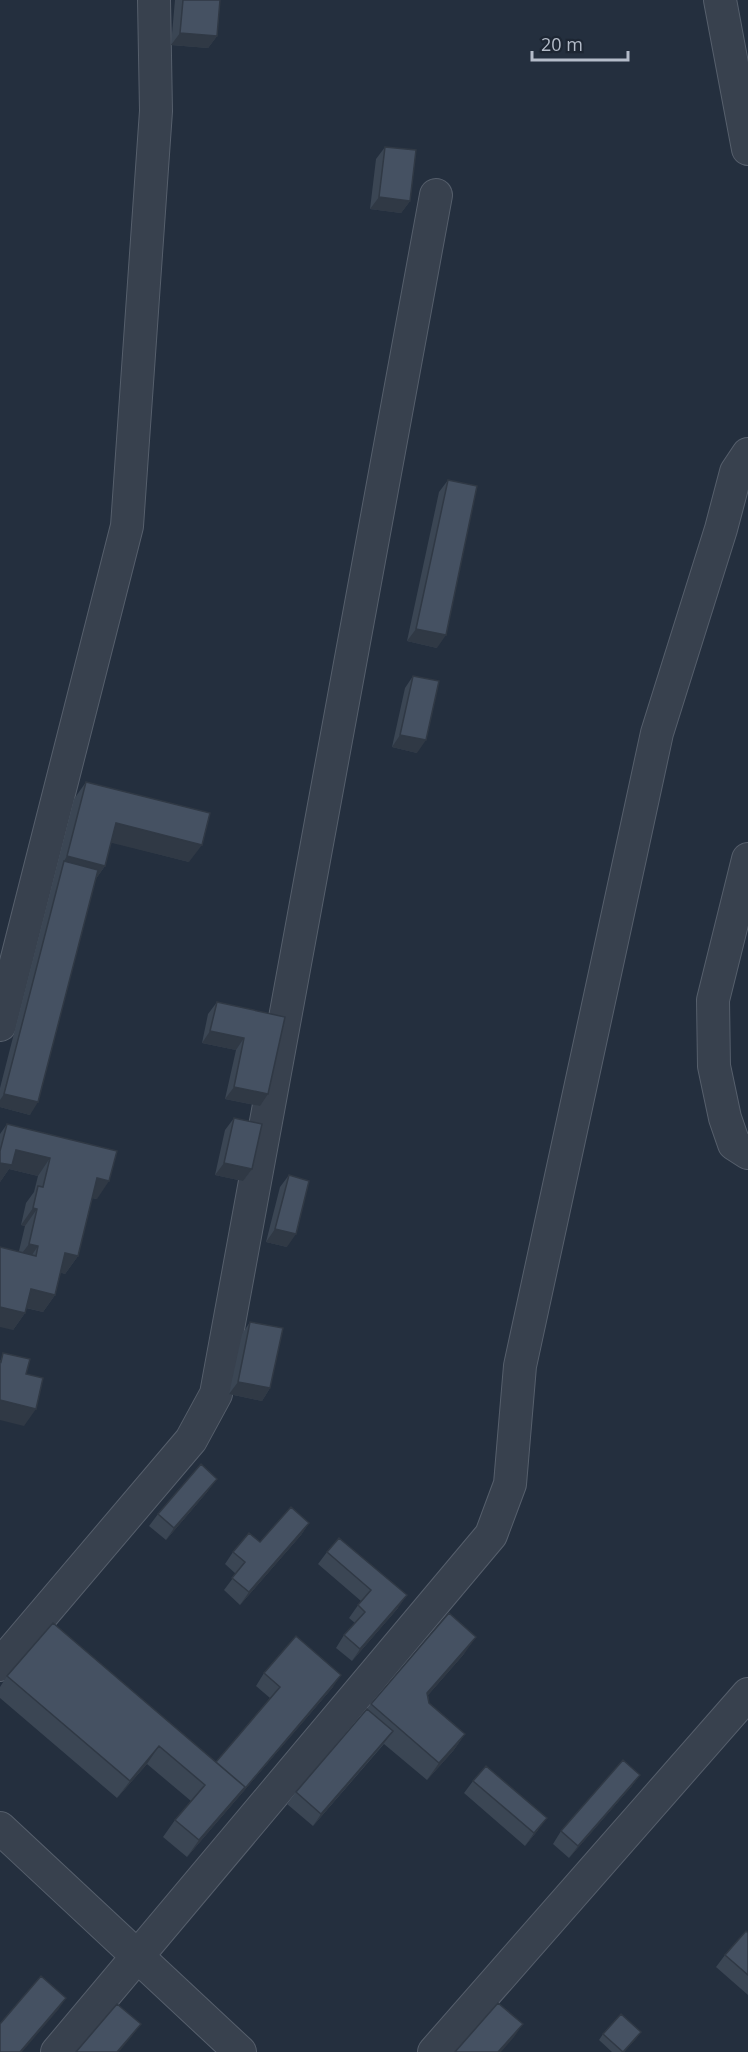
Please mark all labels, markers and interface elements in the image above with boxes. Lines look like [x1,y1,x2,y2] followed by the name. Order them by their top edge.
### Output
[532,24,628,62] scale bar
[541,32,583,56] text: 20 m

